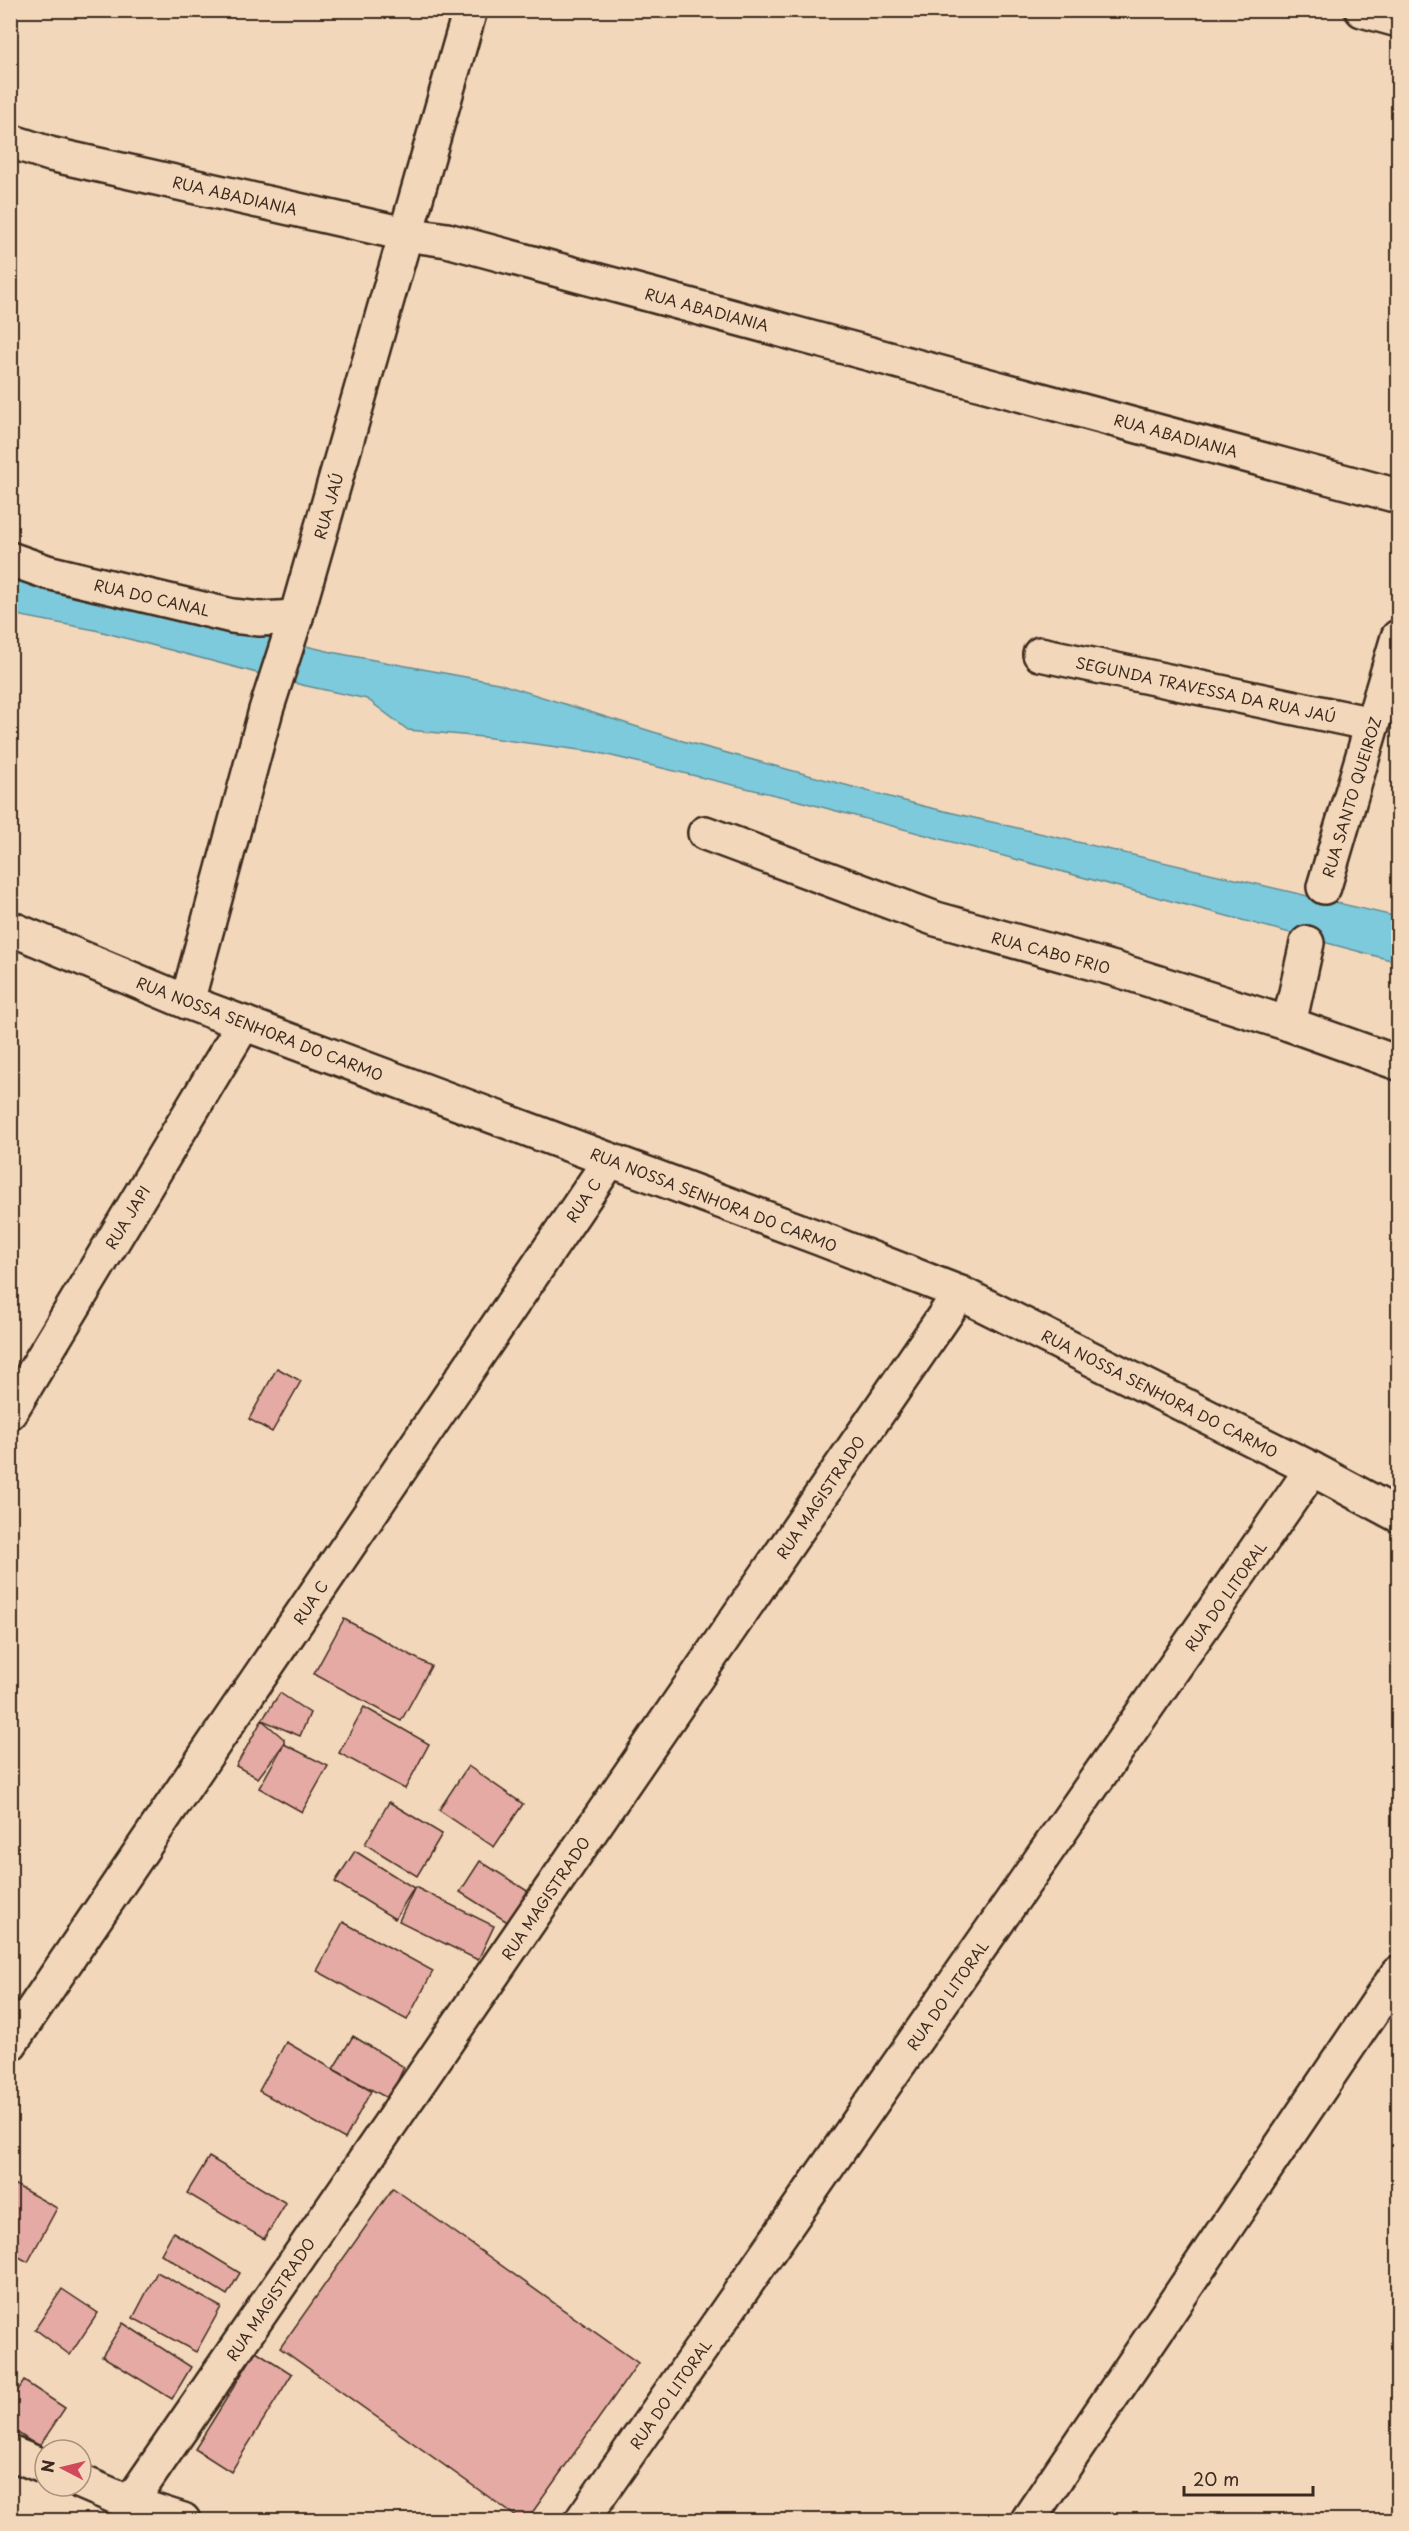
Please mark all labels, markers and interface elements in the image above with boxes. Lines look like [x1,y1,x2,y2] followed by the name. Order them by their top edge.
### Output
[170,169,300,221] street label: RUA ABADIANIA
[642,281,772,337] street label: RUA ABADIANIA
[1111,407,1241,463] street label: RUA ABADIANIA
[308,470,348,542] street label: RUA JAÚ
[92,573,212,621] street label: RUA DO CANAL
[1074,650,1338,728] street label: SEGUNDA TRAVESSA DA RUA JAÚ
[1316,714,1386,880] street label: RUA SANTO QUEIROZ
[989,925,1113,979] street label: RUA CABO FRIO
[133,970,387,1086] street label: RUA NOSSA SENHORA DO CARMO
[587,1141,841,1257] street label: RUA NOSSA SENHORA DO CARMO
[560,1173,606,1227] street label: RUA C
[99,1181,155,1253] street label: RUA JAPI
[1038,1323,1282,1463] street label: RUA NOSSA SENHORA DO CARMO
[770,1431,870,1563] street label: RUA MAGISTRADO
[1178,1536,1272,1656] street label: RUA DO LITORAL
[287,1575,333,1629] street label: RUA C
[495,1832,595,1964] street label: RUA MAGISTRADO
[900,1935,994,2055] street label: RUA DO LITORAL
[220,2233,320,2365] street label: RUA MAGISTRADO
[623,2334,717,2454] street label: RUA DO LITORAL
[33,2438,93,2498] north arrow
[34,2458,60,2474] text: N
[1184,2459,1313,2497] scale bar
[1193,2465,1239,2492] text: 20 m

